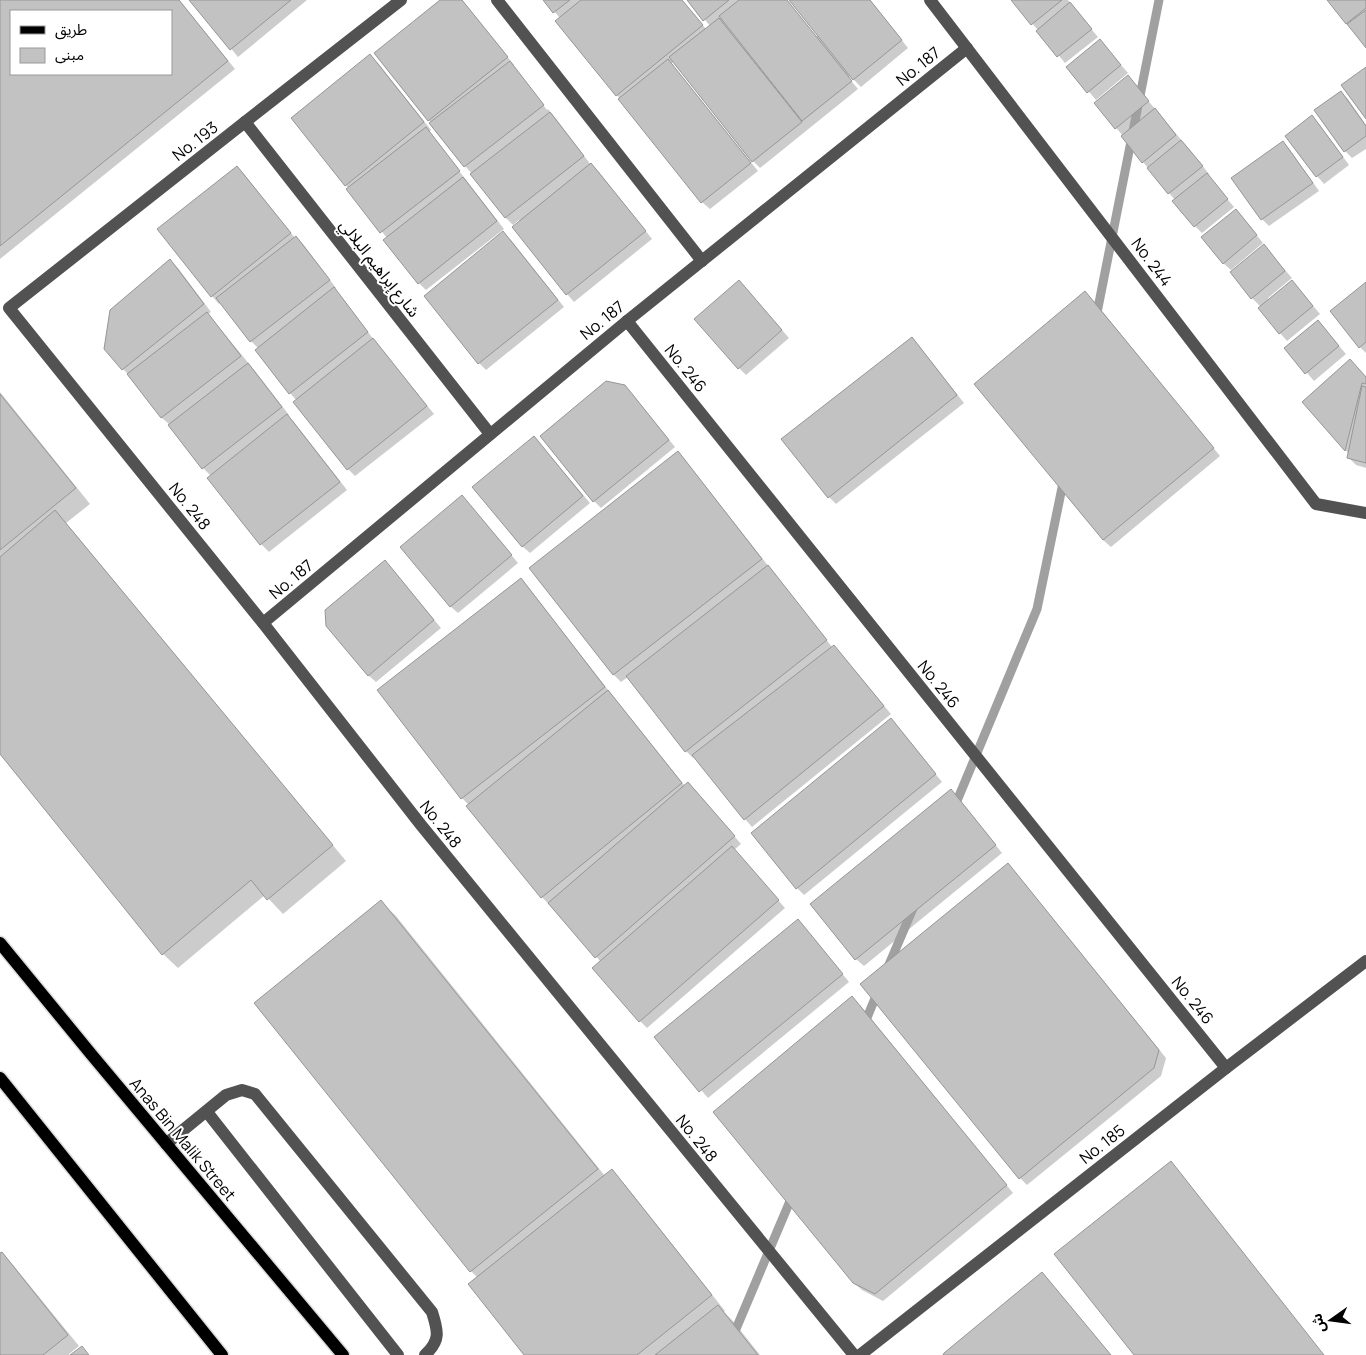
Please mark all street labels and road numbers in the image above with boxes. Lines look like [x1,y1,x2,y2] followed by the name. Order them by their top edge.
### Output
[891,41,945,91] street label: No. 187
[168,116,222,166] street label: No. 193
[333,215,425,323] street label: شارع إبراهيم البلالي
[1127,233,1177,291] street label: No. 244
[575,295,629,345] street label: No. 187
[660,340,712,396] street label: No. 246
[164,478,216,534] street label: No. 248
[264,554,318,604] street label: No. 187
[913,656,965,712] street label: No. 246
[415,796,467,852] street label: No. 248
[1167,972,1219,1028] street label: No. 246
[125,1073,241,1205] street label: Anas Bin Malik Street
[671,1110,723,1166] street label: No. 248
[1075,1119,1129,1169] street label: No. 185

